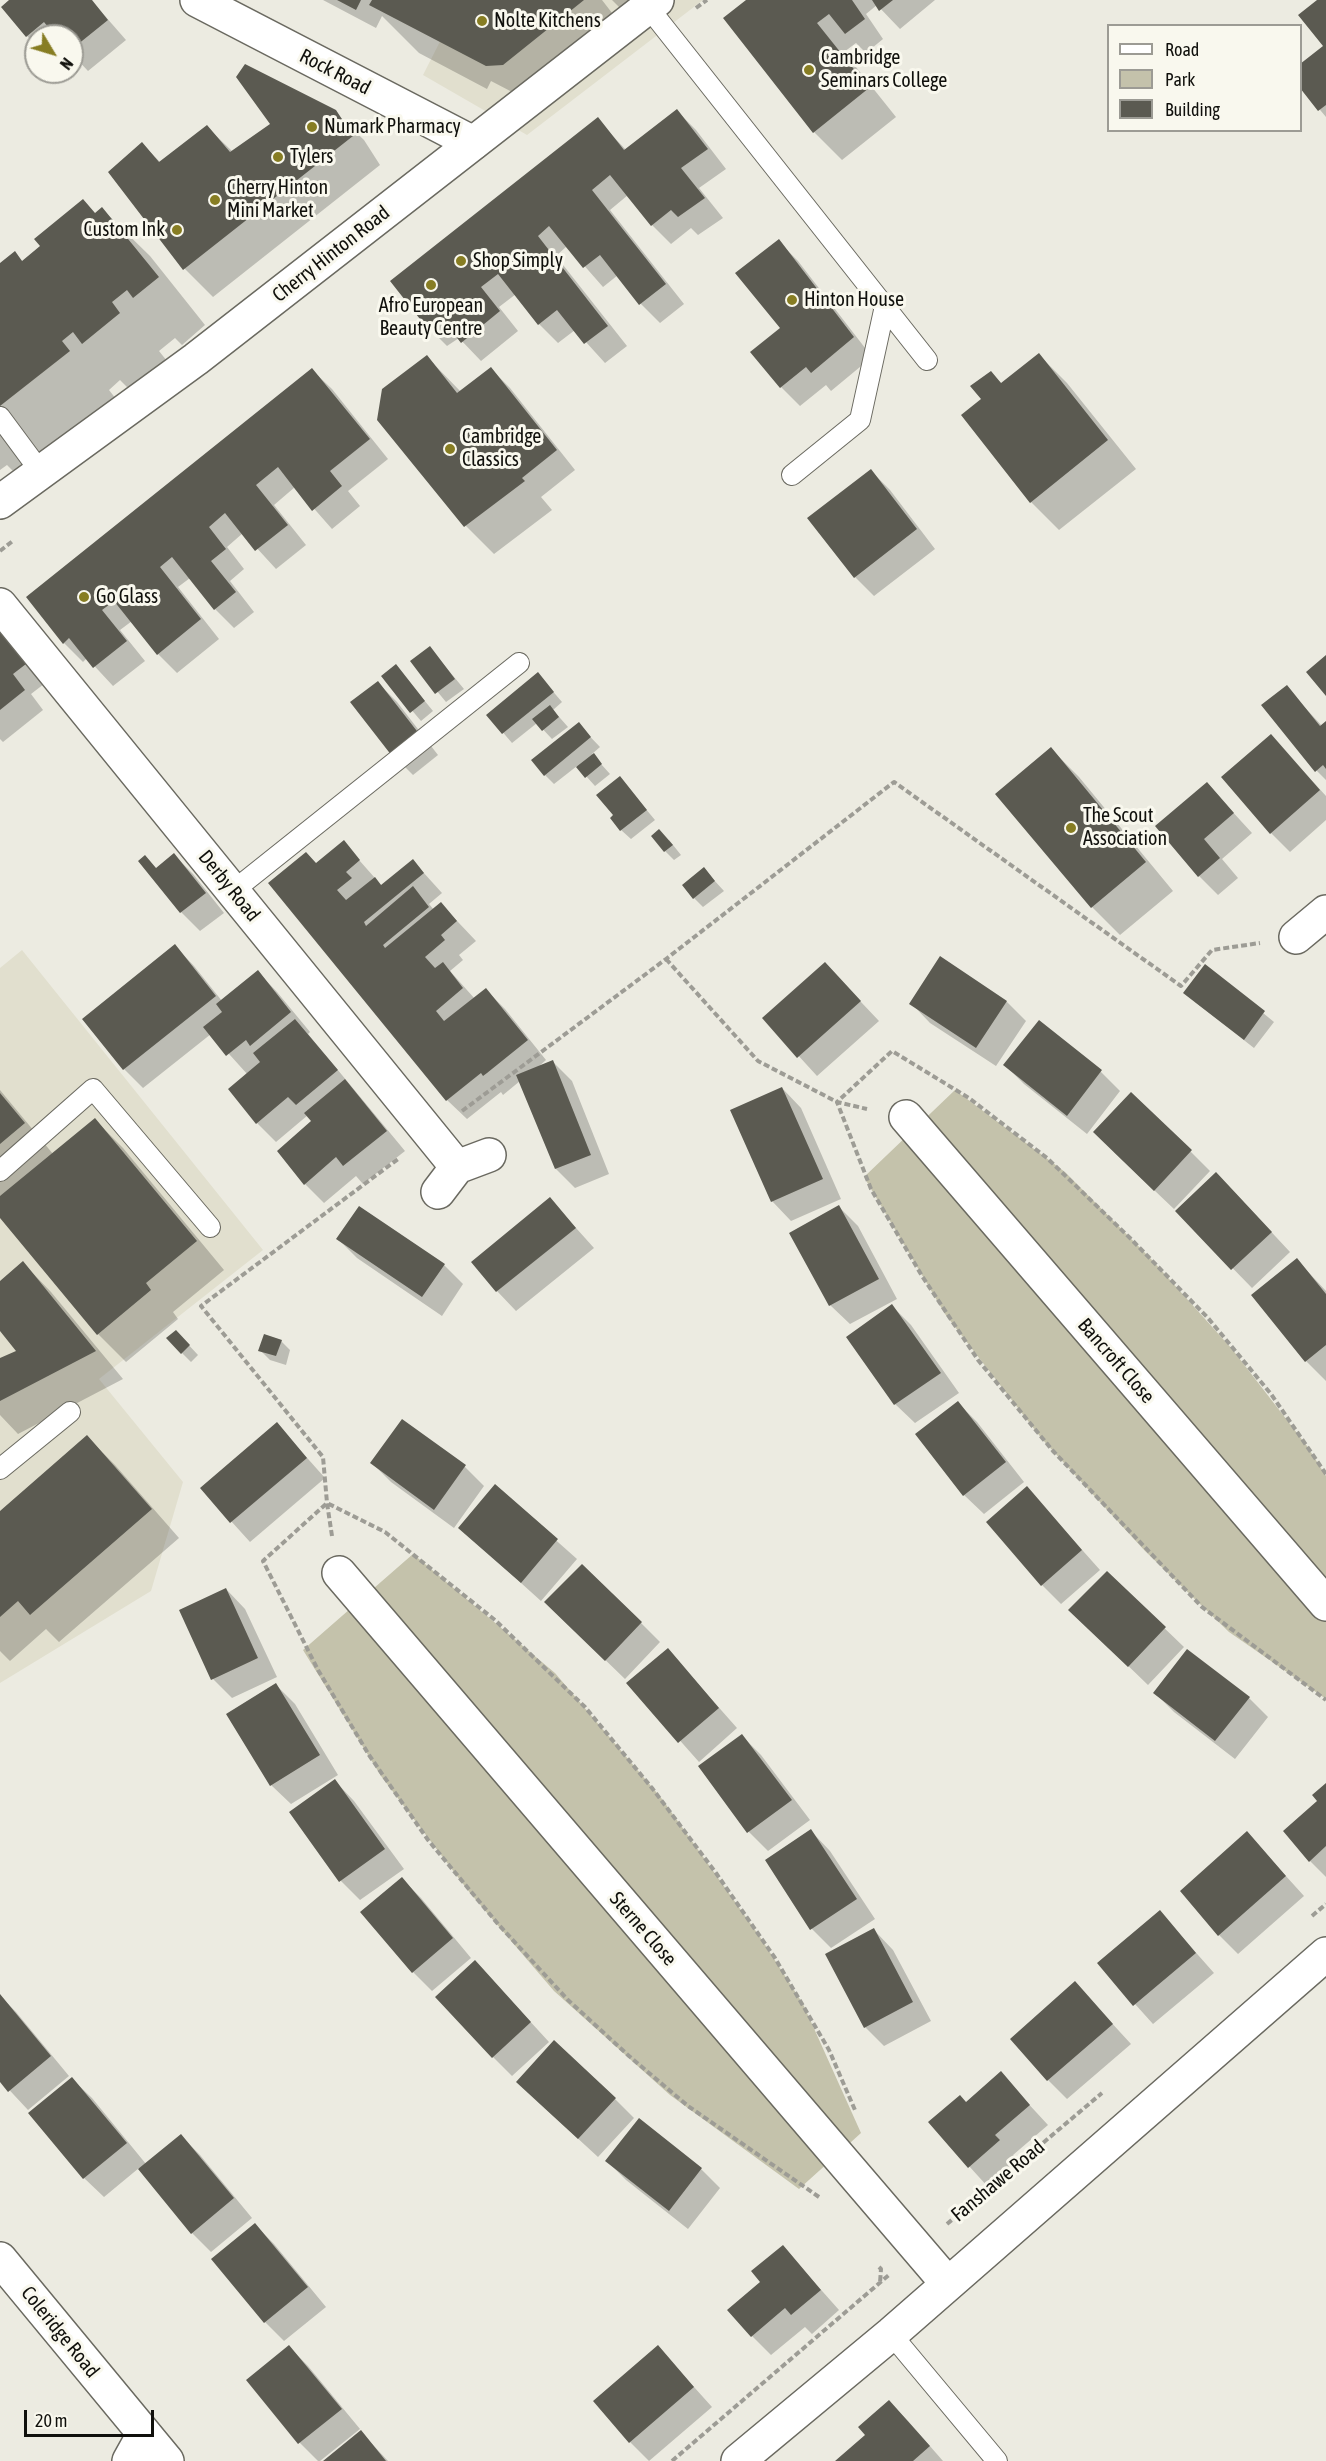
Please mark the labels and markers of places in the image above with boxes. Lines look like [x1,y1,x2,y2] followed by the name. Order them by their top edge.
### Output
[494,9,601,33] place label: Nolte Kitchens
[475,14,489,28] marker: Nolte Kitchens
[821,46,947,93] place label: Cambridge Seminars College
[802,63,816,77] marker: Cambridge Seminars College
[324,115,461,139] place label: Numark Pharmacy
[305,120,319,134] marker: Numark Pharmacy
[290,145,333,169] place label: Tylers
[271,150,285,164] marker: Tylers
[227,176,328,223] place label: Cherry Hinton Mini Market
[208,193,222,207] marker: Cherry Hinton Mini Market
[84,218,165,242] place label: Custom Ink
[170,223,184,237] marker: Custom Ink
[473,249,563,273] place label: Shop Simply
[454,254,468,268] marker: Shop Simply
[424,278,438,292] marker: Afro European Beauty Centre
[804,288,904,312] place label: Hinton House
[785,293,799,307] marker: Hinton House
[379,294,483,341] place label: Afro European Beauty Centre
[462,425,541,472] place label: Cambridge Classics
[443,442,457,456] marker: Cambridge Classics
[96,585,158,609] place label: Go Glass
[77,590,91,604] marker: Go Glass
[1083,804,1167,851] place label: The Scout Association
[1064,821,1078,835] marker: The Scout Association

